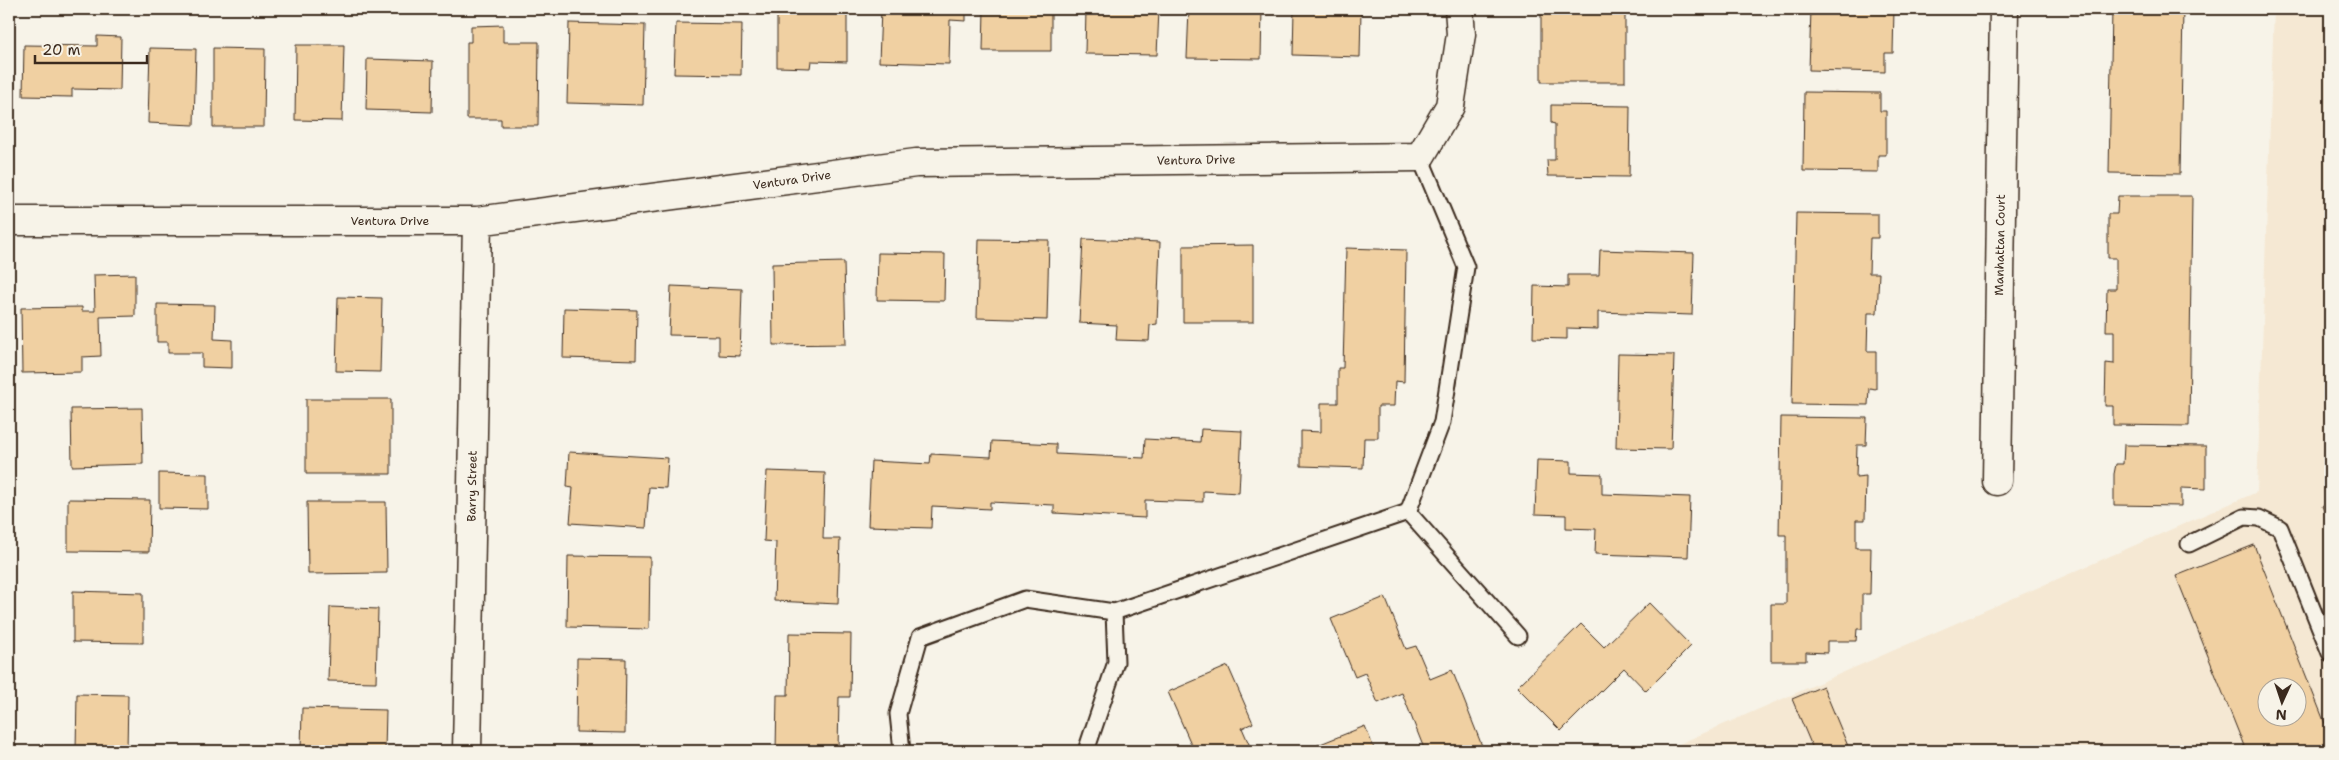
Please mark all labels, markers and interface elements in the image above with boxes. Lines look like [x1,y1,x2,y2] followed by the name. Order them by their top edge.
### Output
[35,32,148,64] scale bar
[42,40,81,60] text: 20 m
[1156,151,1236,169] street label: Ventura Drive
[752,167,832,193] street label: Ventura Drive
[1991,194,2009,296] street label: Manhattan Court
[351,213,430,229] street label: Ventura Drive
[463,450,481,522] street label: Barry Street
[2256,678,2306,728] north arrow
[2275,706,2287,724] text: N

